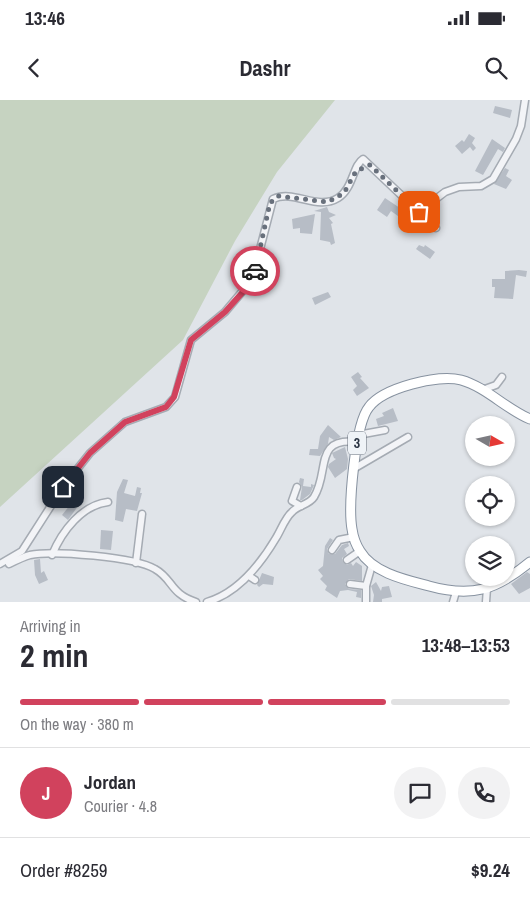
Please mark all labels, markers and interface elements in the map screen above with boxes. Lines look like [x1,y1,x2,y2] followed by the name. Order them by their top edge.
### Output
[25,5,65,31] text: 13:46
[239,53,291,83] text: Dashr
[20,54,48,82] icon: back
[482,54,510,82] icon: search
[398,191,440,233] pin
[405,198,433,226] icon: bag
[230,246,280,296] courier
[241,257,269,285] icon: car
[465,416,515,466] north arrow
[465,416,515,586] map controls
[348,432,366,454] road number: 3
[42,466,84,508] pin
[49,473,77,501] icon: home
[465,476,515,526] button: locate
[465,536,515,586] button: layers
[20,615,81,637] text: Arriving in
[422,632,510,658] text: 13:48–13:53
[20,634,89,677] text: 2 min
[20,713,134,735] text: On the way · 380 m
[394,767,446,819] button: chat
[458,767,510,819] button: phone
[84,769,136,795] text: Jordan
[42,780,50,806] text: J
[84,795,157,817] text: Courier · 4.8
[20,857,107,883] text: Order #8259
[471,857,510,883] text: $9.24

